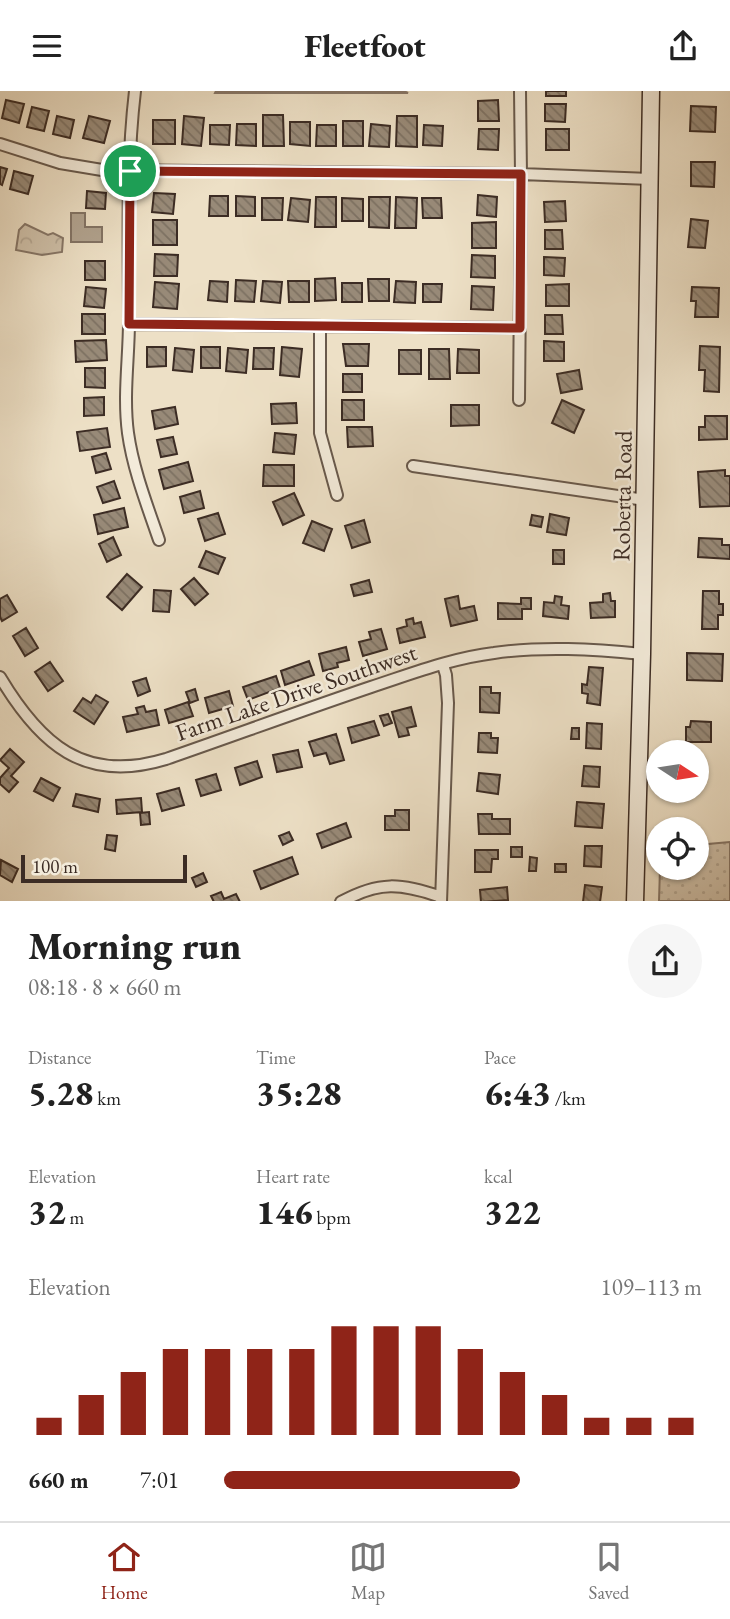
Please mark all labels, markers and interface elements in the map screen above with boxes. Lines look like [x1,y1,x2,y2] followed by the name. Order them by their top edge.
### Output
[304,25,426,67] text: Fleetfoot
[28,27,66,65] icon: menu
[664,27,702,65] icon: share
[100,141,160,201] pin
[111,152,149,190] icon: arrive
[605,429,639,562] street label: Roberta Road
[171,636,421,748] street label: Farm Lake Drive Southwest
[646,740,709,803] north arrow
[646,740,709,880] map controls
[646,817,709,880] button: locate
[21,853,187,884] scale bar
[32,854,78,879] text: 100 m
[28,921,241,970] text: Morning run
[628,924,702,998] button: share
[28,972,181,1002] text: 08:18 · 8 × 660 m
[28,1045,91,1070] text: Distance
[256,1045,296,1070] text: Time
[484,1045,516,1070] text: Pace
[28,1070,94,1115] text: 5.28
[256,1070,342,1115] text: 35:28
[484,1070,551,1115] text: 6:43
[94,1086,121,1111] text: km
[551,1086,586,1111] text: /km
[28,1164,96,1189] text: Elevation
[256,1164,330,1189] text: Heart rate
[484,1164,513,1189] text: kcal
[28,1189,66,1234] text: 32
[256,1189,313,1234] text: 146
[484,1189,541,1234] text: 322
[66,1205,84,1230] text: m
[313,1205,351,1230] text: bpm
[28,1272,111,1302] text: Elevation
[601,1272,702,1302] text: 109–113 m
[28,1465,89,1495] text: 660 m
[140,1465,179,1495] text: 7:01
[101,1538,148,1605] tab: Home
[349,1538,387,1605] tab: Map
[589,1538,629,1605] tab: Saved

